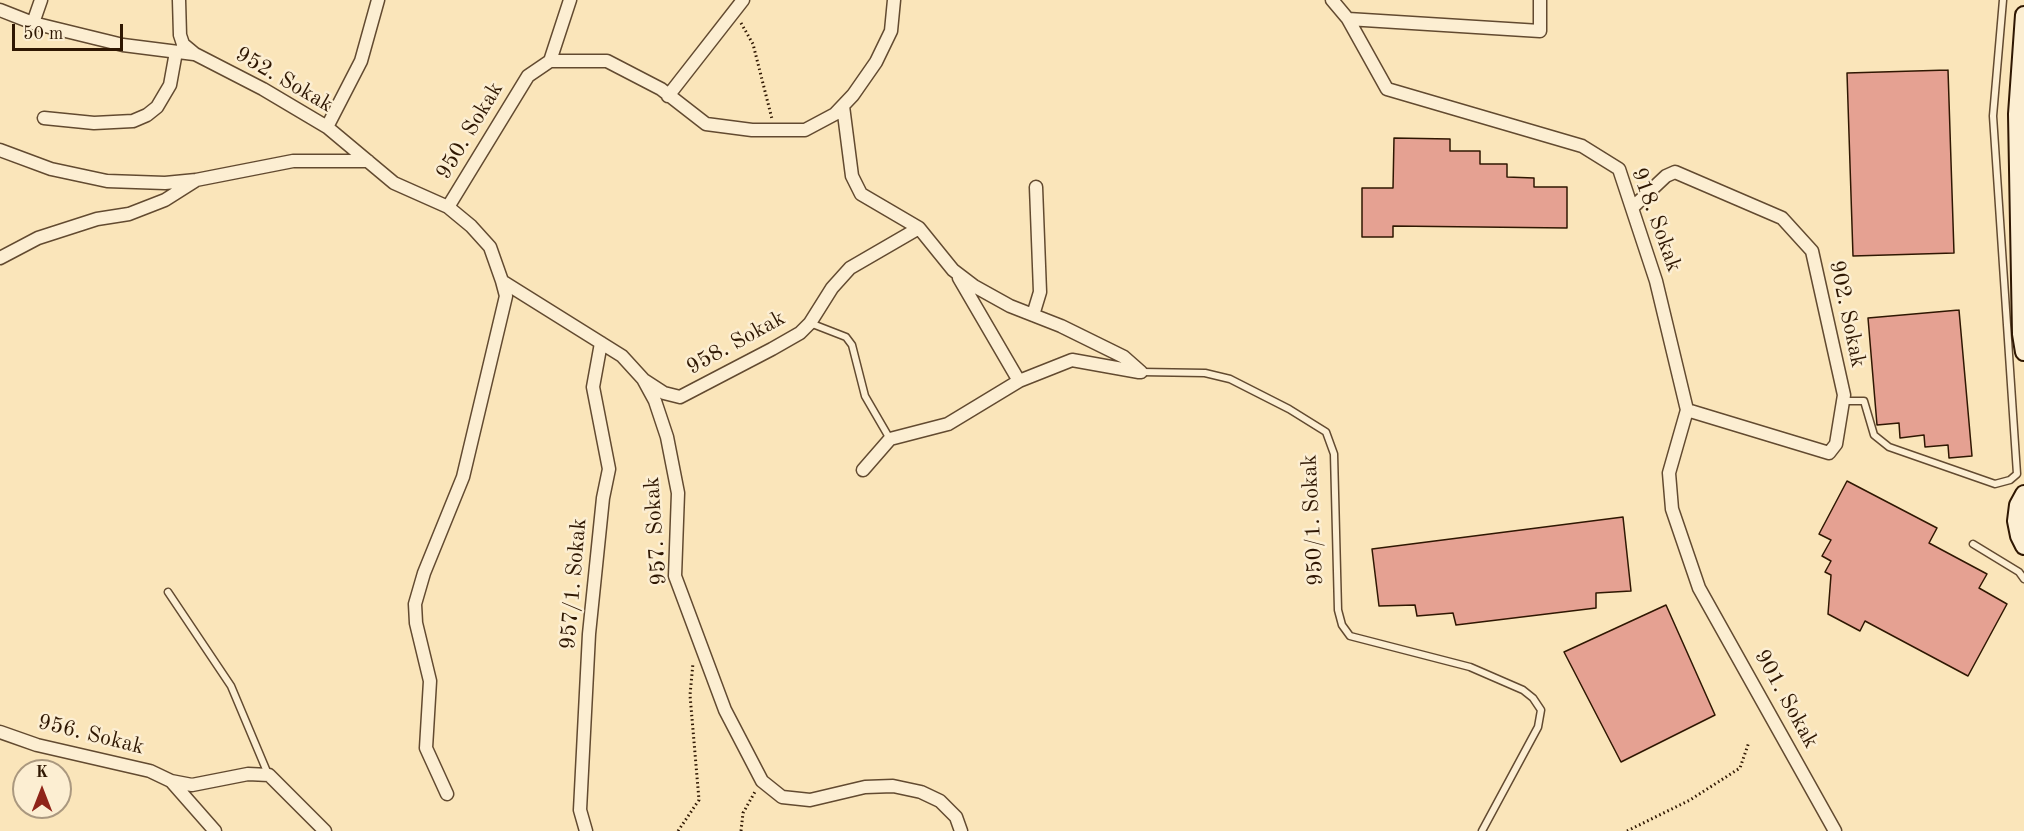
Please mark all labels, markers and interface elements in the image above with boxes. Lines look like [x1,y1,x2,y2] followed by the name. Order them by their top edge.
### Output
[15,12,126,50] scale bar
[23,25,63,43] text: 50 m
[230,41,338,119] street label: 952. Sokak
[431,78,509,184] street label: 950. Sokak
[1625,164,1687,276] street label: 918. Sokak
[1823,258,1871,370] street label: 902. Sokak
[682,305,790,381] street label: 958. Sokak
[1296,454,1330,586] street label: 950/1. Sokak
[639,476,673,586] street label: 957. Sokak
[555,517,593,651] street label: 957/1. Sokak
[1748,645,1824,753] street label: 901. Sokak
[35,709,147,761] street label: 956. Sokak
[12,759,72,819] north arrow
[36,765,48,781] text: K

